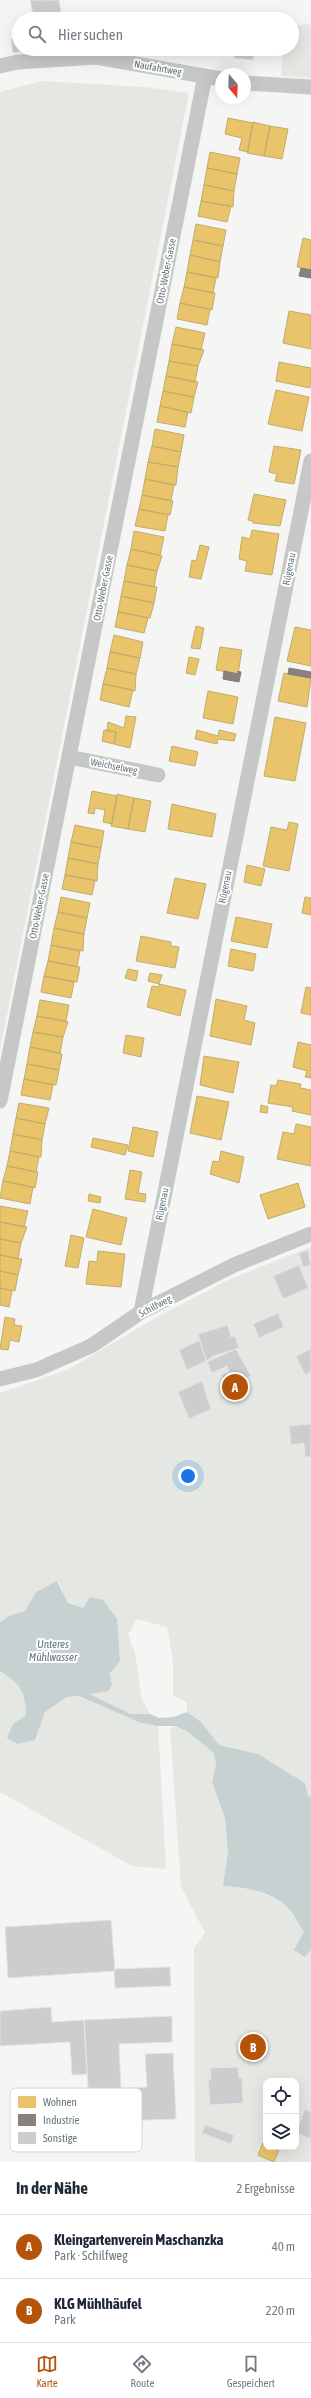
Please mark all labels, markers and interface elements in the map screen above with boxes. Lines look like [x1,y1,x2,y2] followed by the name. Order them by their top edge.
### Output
[12,12,299,56] search box
[26,23,48,45] icon: search
[58,26,123,43] text: Hier suchen
[133,58,183,78] street label: Naufahrtweg
[215,68,251,104] north arrow
[154,237,178,305] street label: Otto-Weber-Gasse
[280,552,298,586] street label: Rügenau
[91,554,115,622] street label: Otto-Weber-Gasse
[90,756,139,776] street label: Weichselweg
[216,870,234,904] street label: Rügenau
[27,872,51,940] street label: Otto-Weber-Gasse
[153,1187,171,1221] street label: Rügenau
[137,1293,174,1319] street label: Schilfweg
[222,1372,248,1402] pin: A
[178,1466,198,1486] your location
[29,1638,78,1663] water label: Unteres Mühlwasser
[240,2032,266,2062] pin: B
[263,2078,299,2150] map controls
[263,2078,299,2114] button: locate
[10,2088,142,2152] legend
[43,2096,77,2108] text: Wohnen
[43,2114,80,2126] text: Industrie
[263,2114,299,2150] button: layers
[43,2132,77,2144] text: Sonstige
[16,2178,88,2198] text: In der Nähe
[236,2181,295,2196] text: 2 Ergebnisse
[54,2231,224,2248] text: Kleingartenverein Maschanzka
[26,2239,32,2254] text: A
[272,2239,295,2254] text: 40 m
[54,2248,128,2263] text: Park · Schilfweg
[54,2295,142,2312] text: KLG Mühlhäufel
[26,2303,32,2318] text: B
[266,2303,295,2318] text: 220 m
[54,2312,76,2327] text: Park
[36,2353,58,2389] tab: Karte
[130,2353,154,2389] tab: Route
[227,2353,275,2389] tab: Gespeichert

